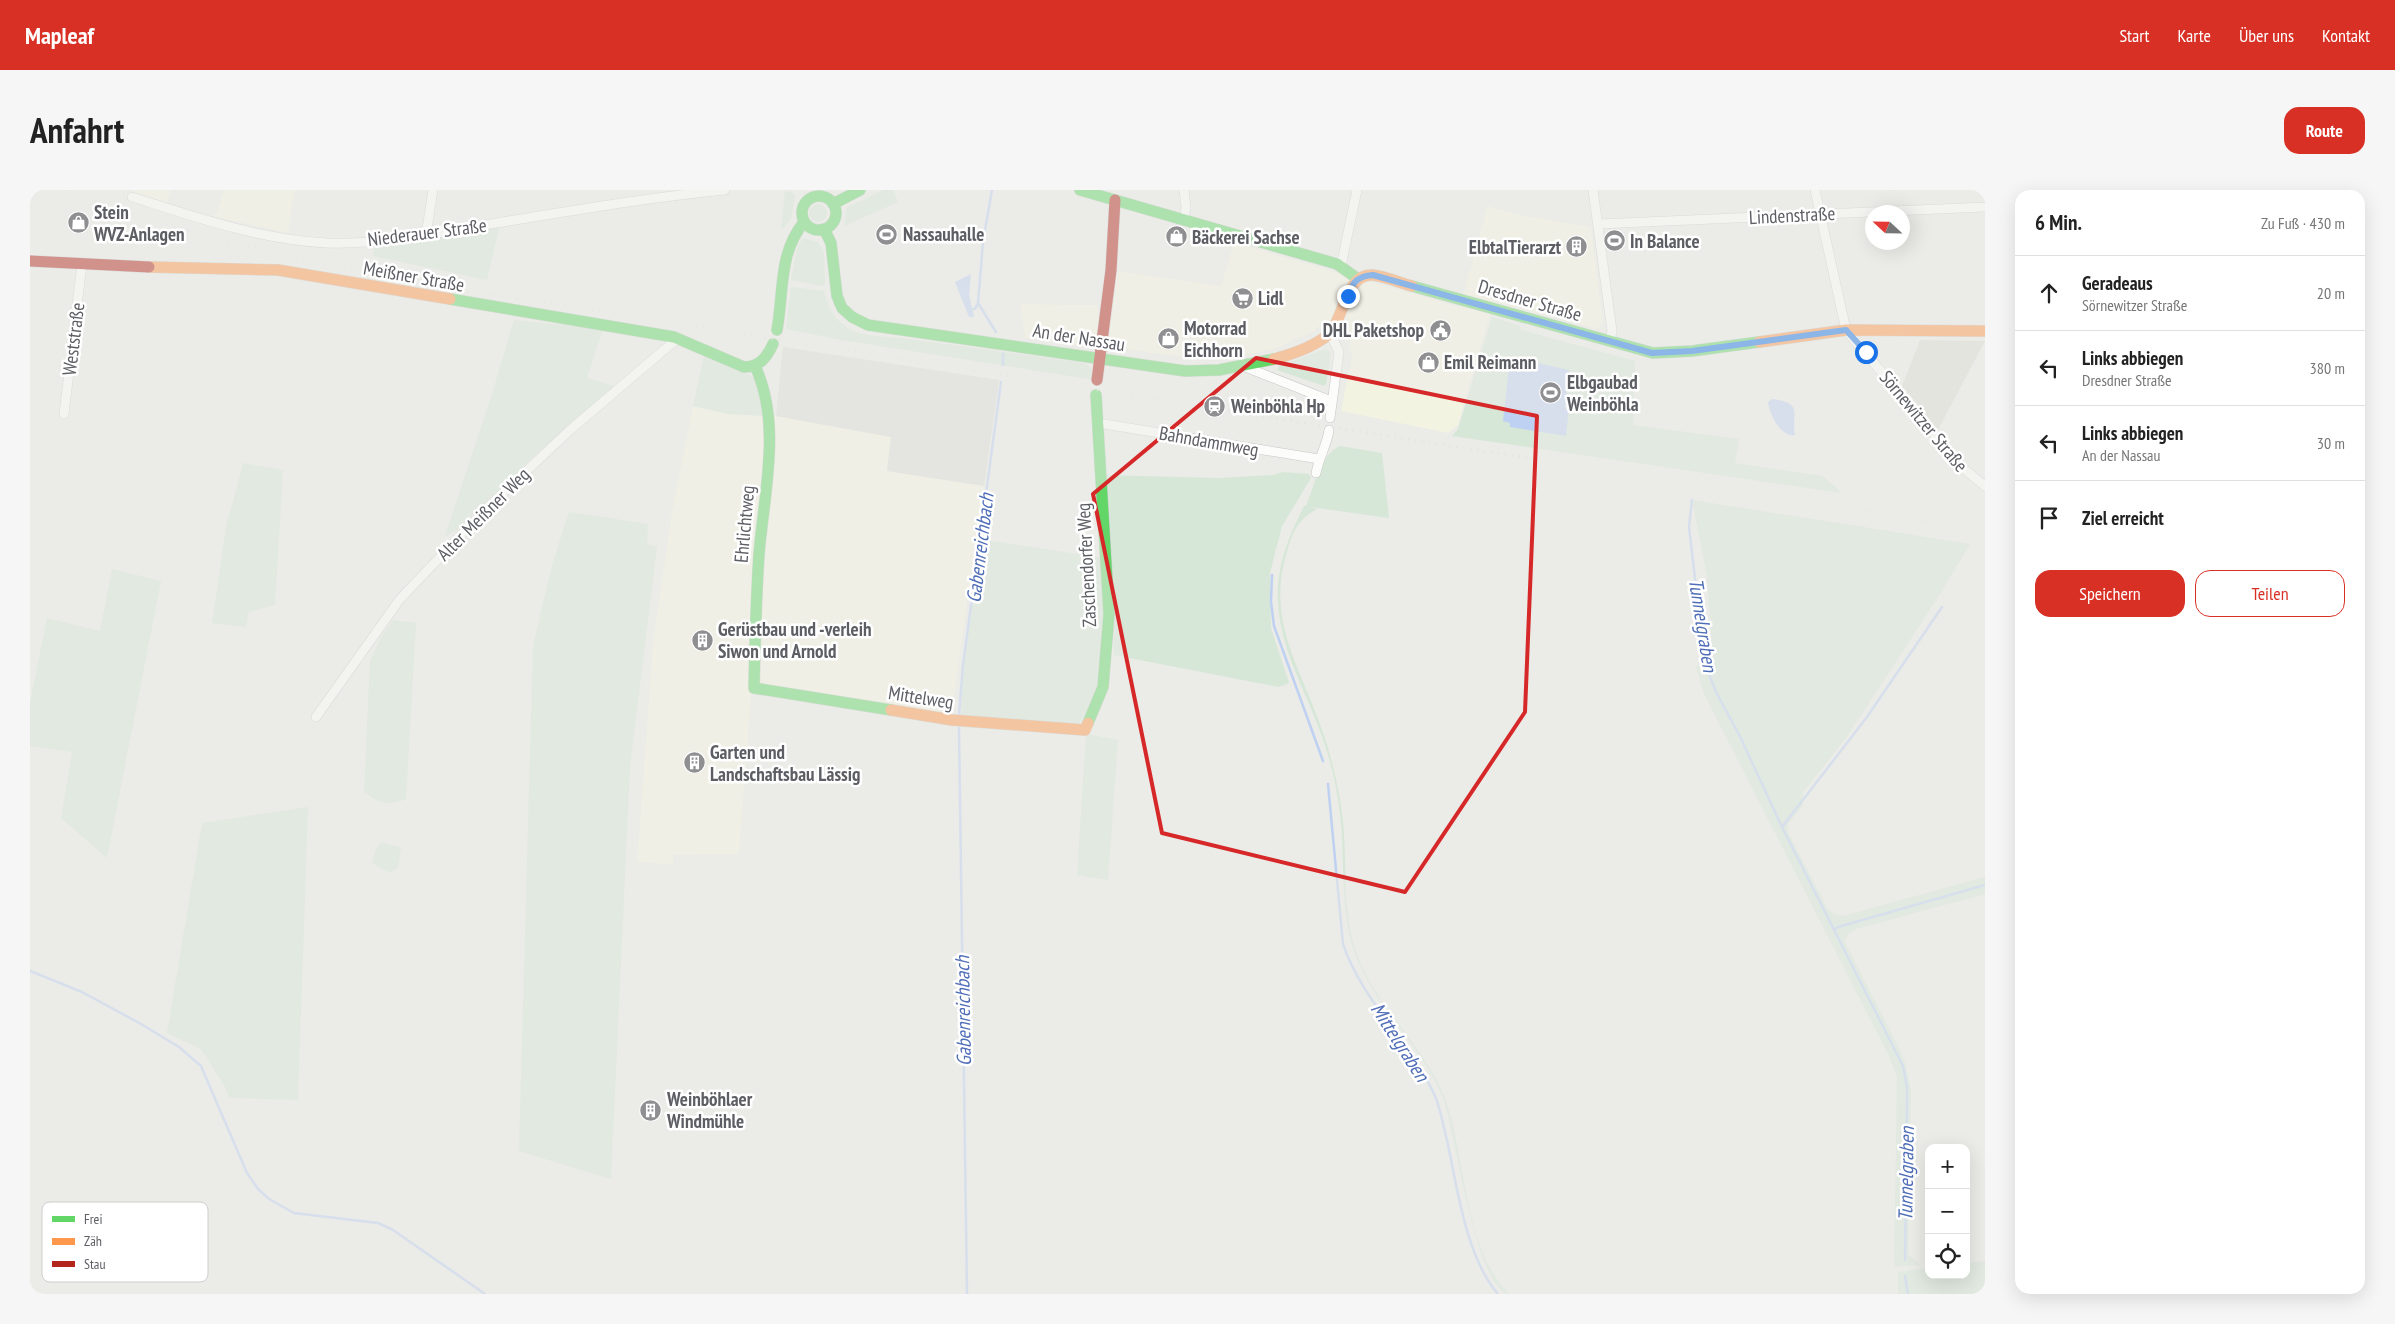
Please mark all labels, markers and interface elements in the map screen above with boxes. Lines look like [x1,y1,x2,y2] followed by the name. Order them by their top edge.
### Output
[25,20,94,51] text: Mapleaf
[2119,24,2150,47] text: Start
[2178,24,2211,47] text: Karte
[2239,24,2294,47] text: Über uns
[2322,24,2370,47] text: Kontakt
[30,107,124,153] text: Anfahrt
[2284,107,2365,154] button: Route
[93,200,185,246] place label: Stein WVZ-Anlagen
[1748,201,1836,229] street label: Lindenstraße
[1865,205,1910,250] north arrow
[2035,209,2082,236] text: 6 Min.
[66,211,90,235] shop icon: Stein WVZ-Anlagen
[366,213,488,251] street label: Niederauer Straße
[2261,213,2345,233] text: Zu Fuß · 430 m
[875,222,899,246] sports icon: Nassauhalle
[903,222,984,246] place label: Nassauhalle
[1164,225,1188,249] shop icon: Bäckerei Sachse
[1192,225,1300,249] place label: Bäckerei Sachse
[1602,229,1626,253] sports icon: In Balance
[1630,229,1700,253] place label: In Balance
[1469,235,1561,259] place label: ElbtalTierarzt
[1565,235,1589,259] building icon: ElbtalTierarzt
[362,255,466,297] street label: Meißner Straße
[2082,271,2153,295] text: Geradeaus
[1476,274,1585,326] street label: Dresdner Straße
[2035,279,2063,307] icon: ahead
[2317,283,2345,303] text: 20 m
[1337,285,1360,308] route end
[1230,286,1254,310] supermarket icon: Lidl
[1258,286,1284,310] place label: Lidl
[2082,295,2187,315] text: Sörnewitzer Straße
[57,301,89,377] street label: Weststraße
[1184,316,1247,362] place label: Motorrad Eichhorn
[1031,318,1127,356] street label: An der Nassau
[1323,318,1425,342] place label: DHL Paketshop
[1428,318,1452,342] public building icon: DHL Paketshop
[1156,327,1180,351] shop icon: Motorrad Eichhorn
[1855,341,1878,364] route start
[2082,346,2183,370] text: Links abbiegen
[1416,350,1440,374] shop icon: Emil Reimann
[1444,350,1536,374] place label: Emil Reimann
[2035,354,2063,382] icon: left
[2310,358,2345,378] text: 380 m
[1875,365,1973,477] street label: Sörnewitzer Straße
[1566,370,1639,416] place label: Elbgaubad Weinböhla
[2082,370,2172,390] text: Dresdner Straße
[1539,381,1563,405] sports icon: Elbgaubad Weinböhla
[1203,394,1227,418] station icon: Weinböhla Hp
[1230,394,1326,418] place label: Weinböhla Hp
[1157,420,1261,462] street label: Bahndammweg
[2082,421,2183,445] text: Links abbiegen
[2035,429,2063,457] icon: left
[2317,433,2345,453] text: 30 m
[2082,445,2160,465] text: An der Nassau
[431,462,535,566] street label: Alter Meißner Weg
[729,484,759,564] street label: Ehrlichtweg
[960,491,1000,604] water label: Gabenreichbach
[1071,502,1101,628] street label: Zaschendorfer Weg
[2035,504,2063,532] icon: arrive
[2082,506,2164,530] text: Ziel erreicht
[2035,570,2185,617] button: Speichern
[2195,570,2345,617] button: Teilen
[1683,576,1723,675] water label: Tunnelgraben
[718,617,872,663] place label: Gerüstbau und -verleih Siwon und Arnold
[690,628,714,652] building icon: Gerüstbau und -verleih Siwon und Arnold
[887,680,955,714] street label: Mittelweg
[710,740,860,786] place label: Garten und Landschaftsbau Lässig
[682,751,706,775] building icon: Garten und Landschaftsbau Lässig
[949,955,977,1066] water label: Gabenreichbach
[1365,998,1436,1087] water label: Mittelgraben
[666,1087,753,1133] place label: Weinböhlaer Windmühle
[639,1098,663,1122] building icon: Weinböhlaer Windmühle
[1892,1125,1920,1221] water label: Tunnelgraben
[1925,1144,1970,1279] map controls
[1925,1144,1970,1189] button: +
[1925,1189,1970,1234] button: −
[42,1202,208,1282] legend
[84,1210,102,1228] text: Frei
[84,1232,102,1250] text: Zäh
[1925,1234,1970,1279] button: locate
[84,1255,106,1273] text: Stau

